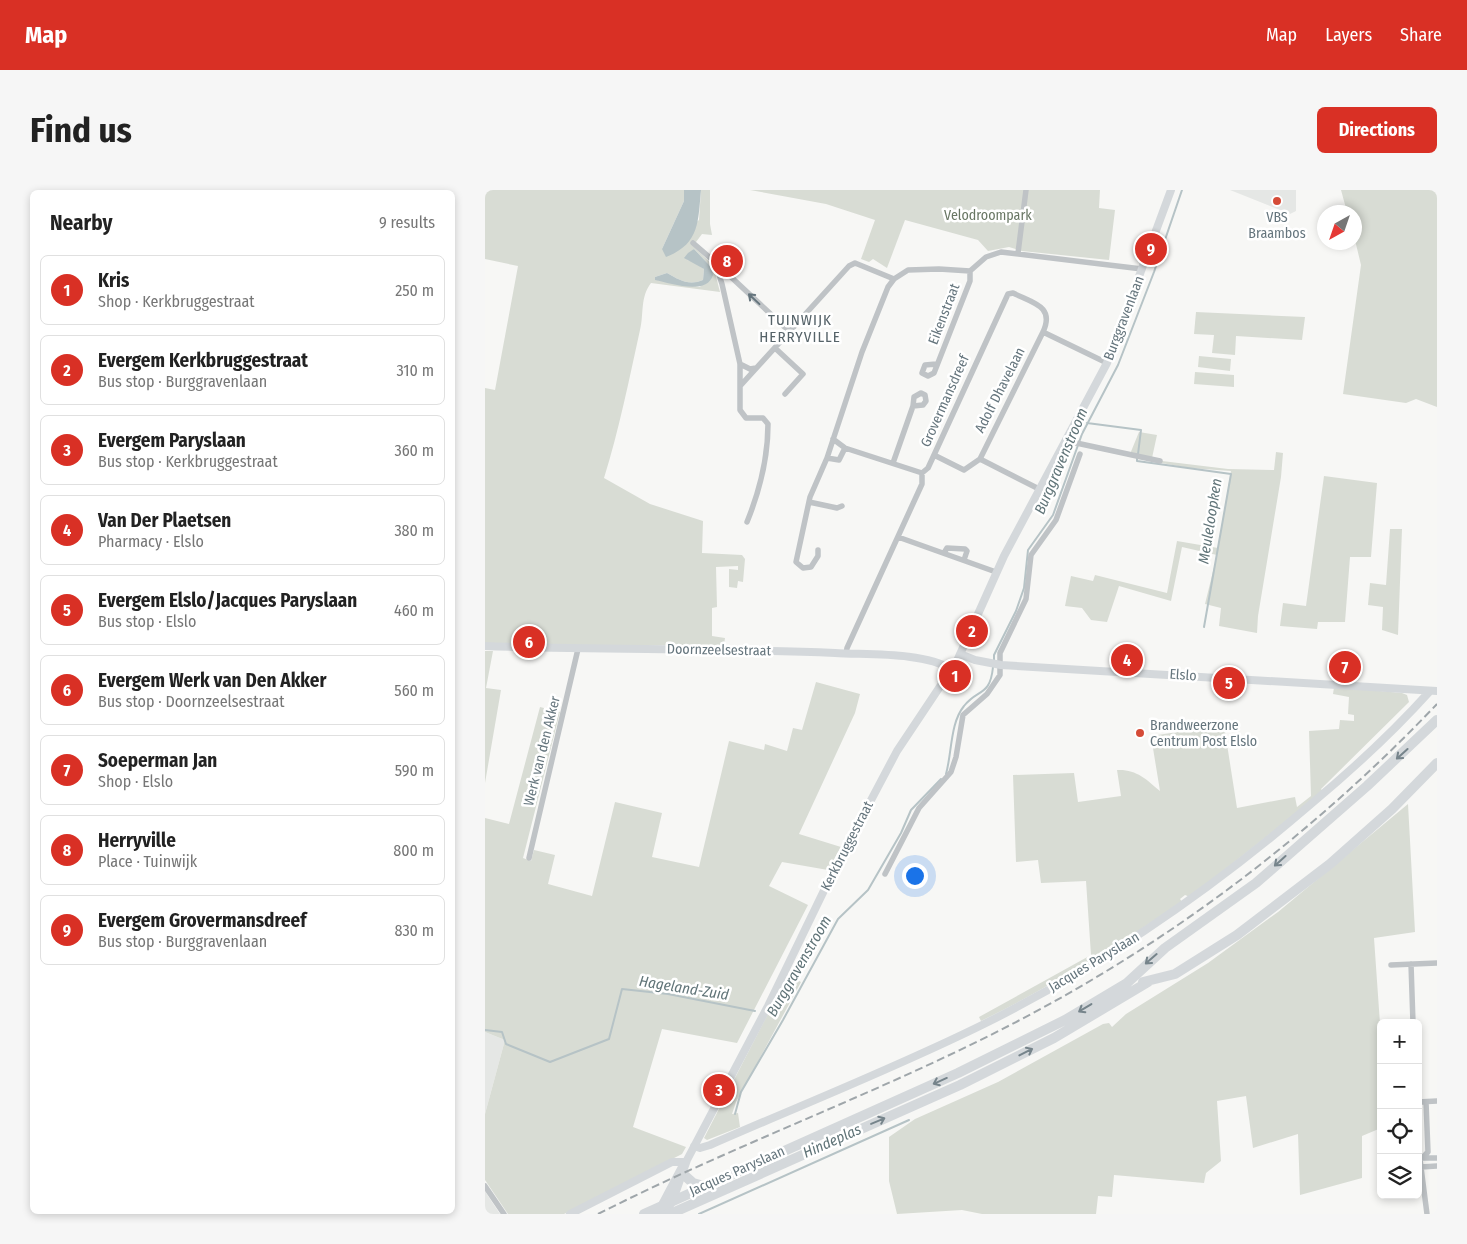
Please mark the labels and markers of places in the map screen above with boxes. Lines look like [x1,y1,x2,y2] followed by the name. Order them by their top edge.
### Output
[1271,195,1283,207] marker: VBS Braambos
[1248,209,1306,242] place label: VBS Braambos
[1135,230,1167,268] pin: 9
[711,242,743,280] pin: 8
[956,612,988,650] pin: 2
[513,623,545,661] pin: 6
[1111,641,1143,679] pin: 4
[1329,648,1361,686] pin: 7
[939,657,971,695] pin: 1
[1213,664,1245,702] pin: 5
[1150,717,1257,750] place label: Brandweerzone Centrum Post Elslo
[1134,727,1146,739] marker: Brandweerzone Centrum Post Elslo
[703,1071,735,1109] pin: 3

